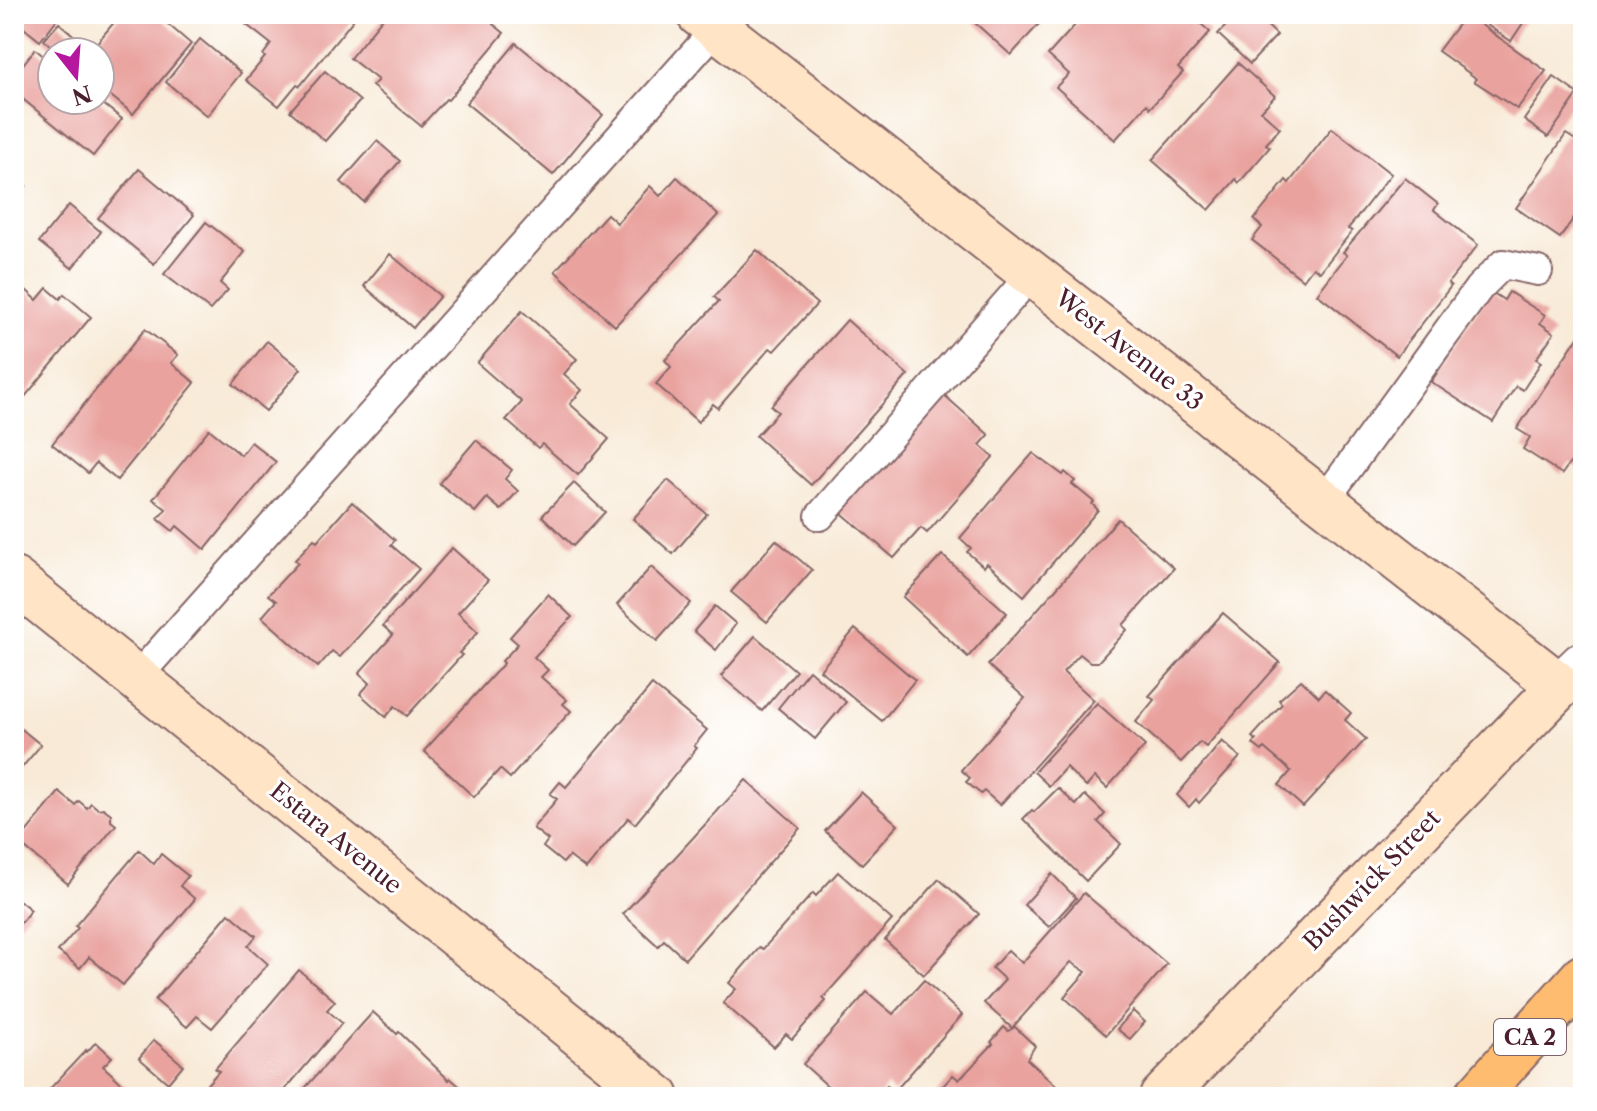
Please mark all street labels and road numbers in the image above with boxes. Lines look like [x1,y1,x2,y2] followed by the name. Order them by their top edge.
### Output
[1049,282,1209,416] street label: West Avenue 33
[265,776,408,900] street label: Estara Avenue
[1297,803,1446,956] street label: Bushwick Street
[1494,1019,1566,1055] road number: CA 2

